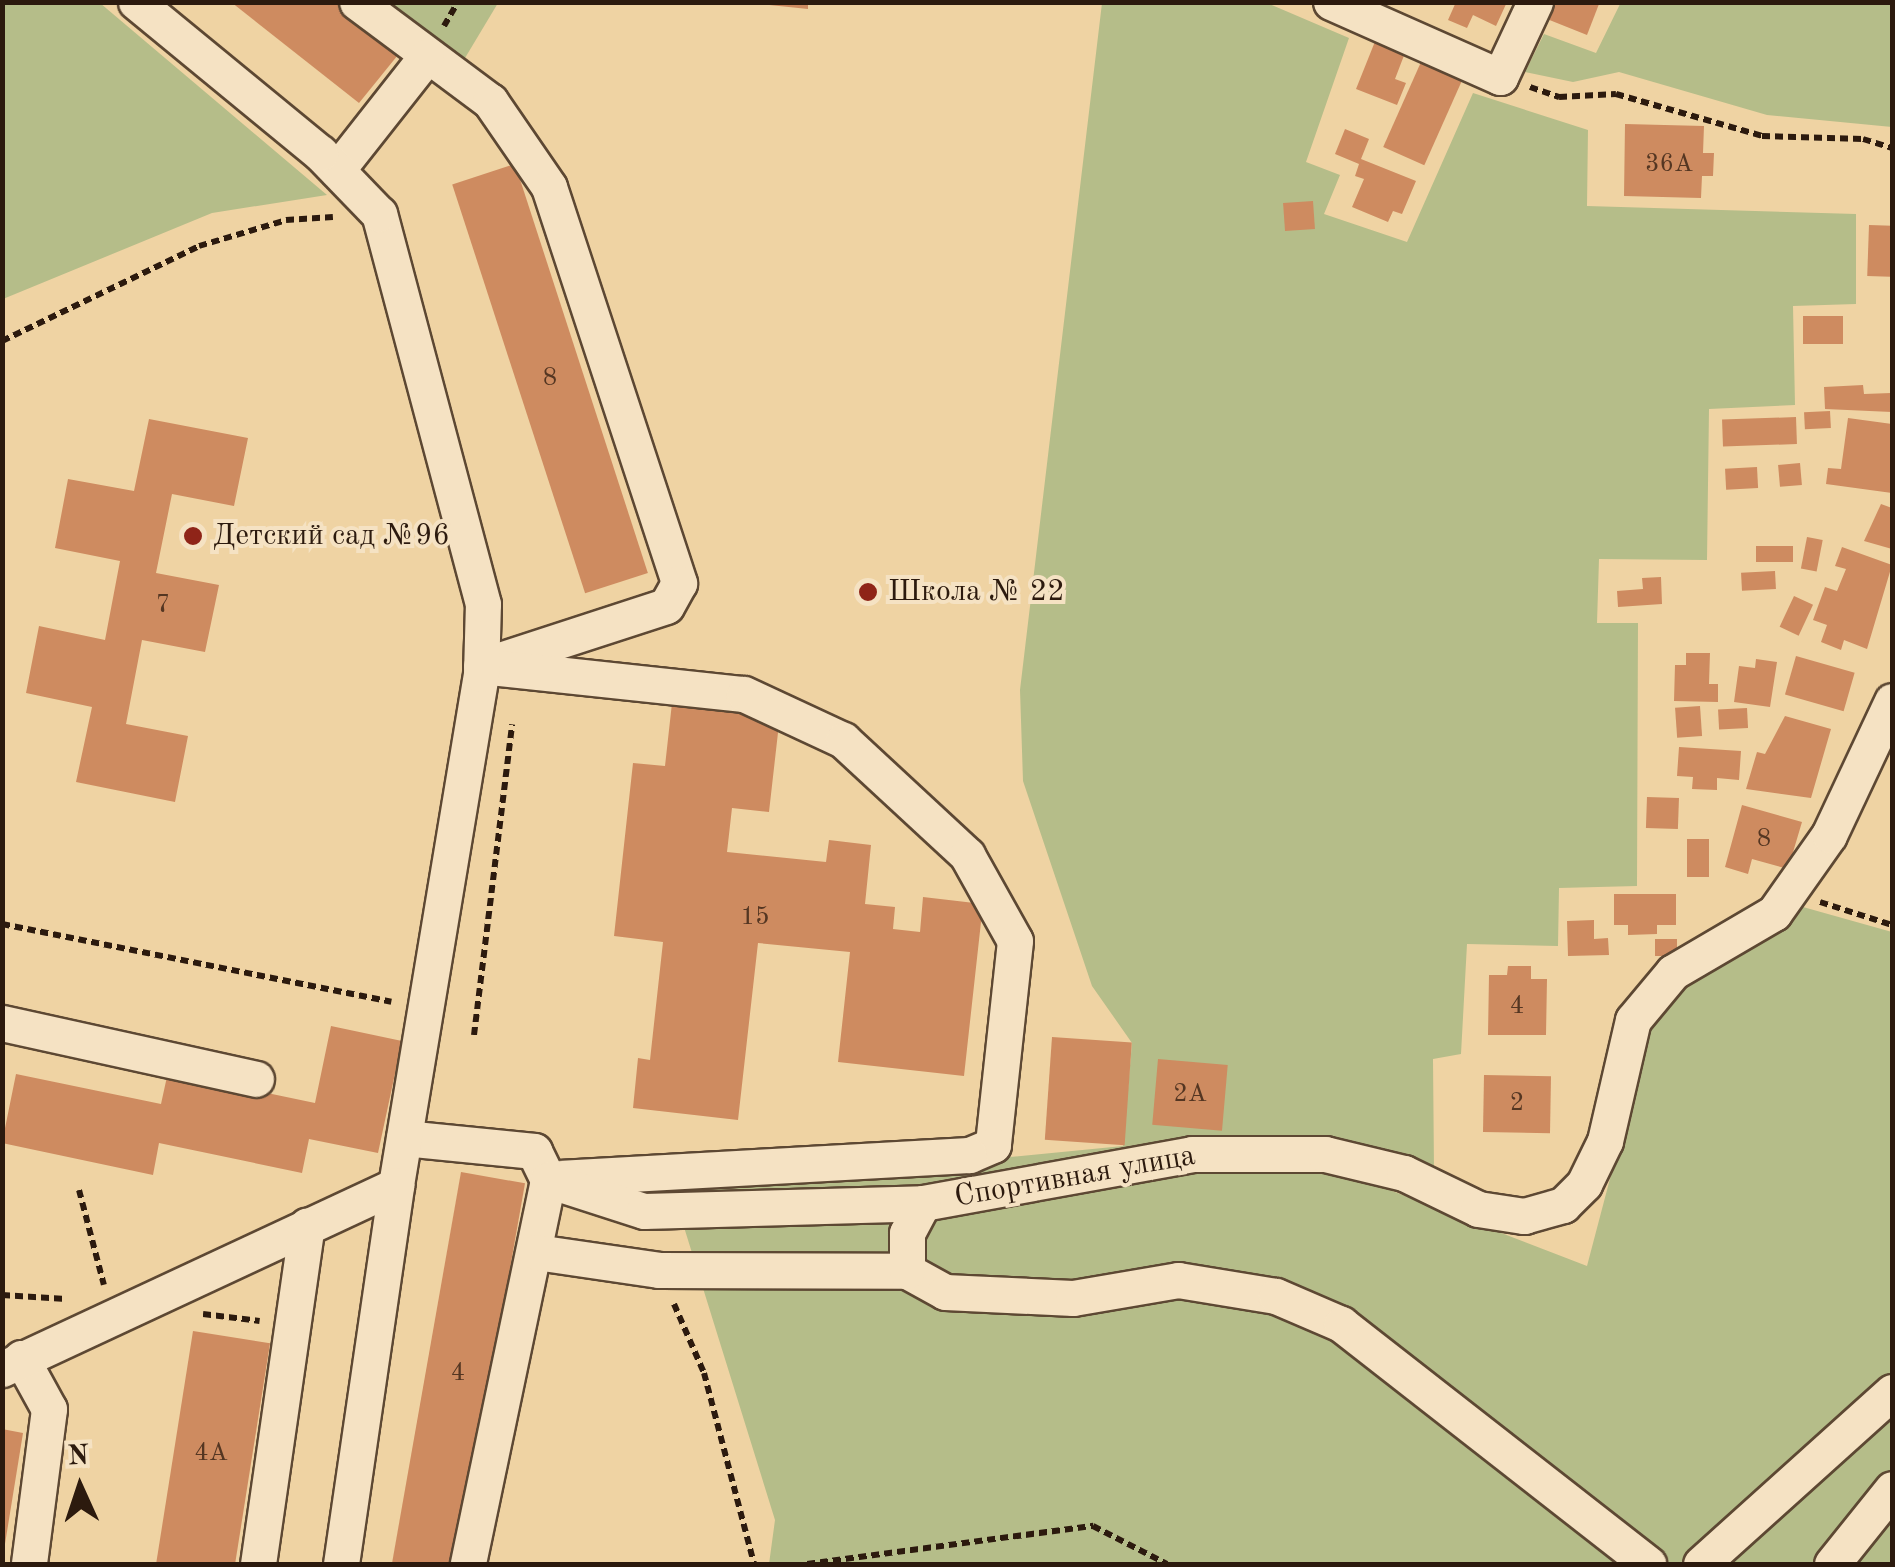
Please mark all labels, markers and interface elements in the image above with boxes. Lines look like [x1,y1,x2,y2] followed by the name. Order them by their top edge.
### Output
[1645,150,1693,180] house number: 36А
[543,364,557,394] house number: 8
[213,518,450,554] place label: Детский сад №96
[182,525,204,547] marker: Детский сад №96
[888,574,1065,610] place label: Школа № 22
[857,581,879,603] marker: Школа № 22
[156,591,170,621] house number: 7
[1757,825,1771,855] house number: 8
[741,903,769,933] house number: 15
[1510,992,1524,1022] house number: 4
[1173,1080,1207,1110] house number: 2А
[1510,1089,1524,1119] house number: 2
[952,1138,1198,1216] street label: Спортивная улица
[451,1359,465,1389] house number: 4
[30,1437,130,1537] north arrow
[194,1439,228,1469] house number: 4А
[67,1443,90,1472] text: N

